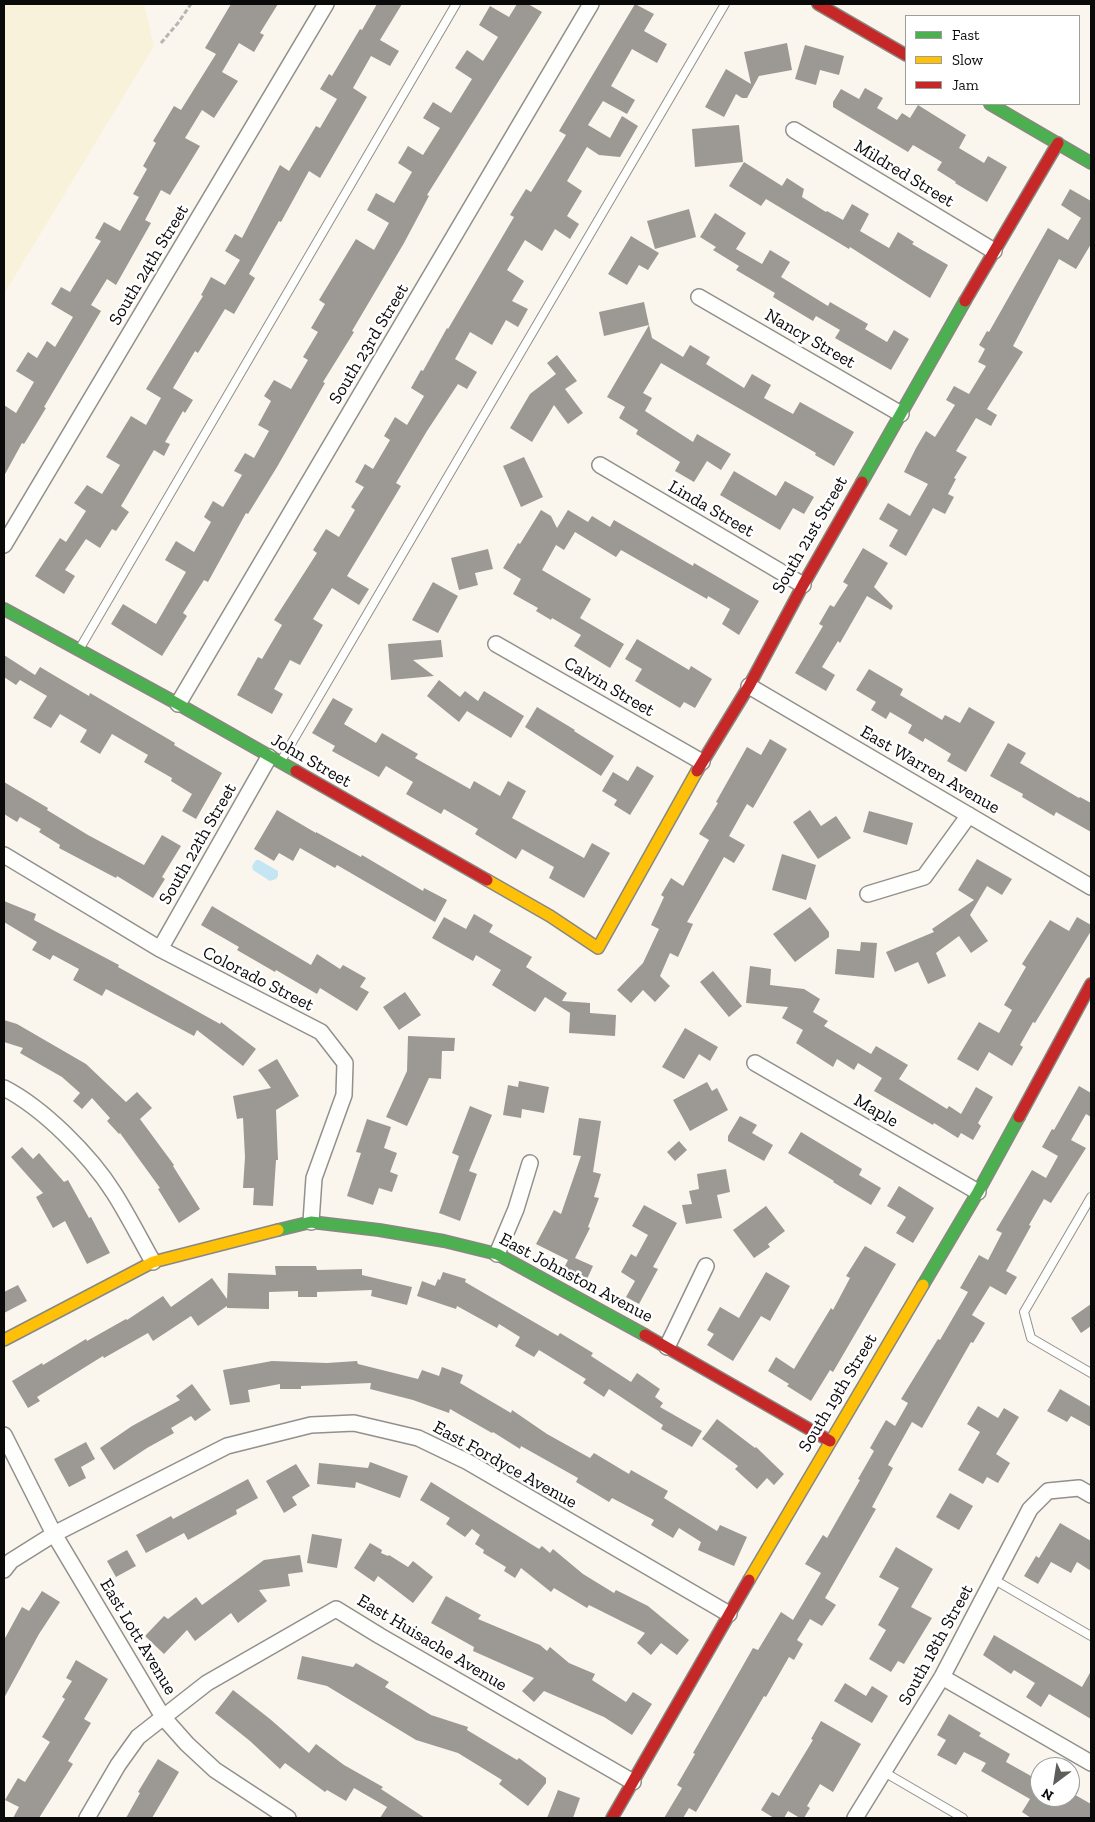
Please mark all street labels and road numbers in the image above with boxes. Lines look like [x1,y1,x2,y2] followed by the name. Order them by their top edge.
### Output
[850,136,958,212] street label: Mildred Street
[104,201,194,329] street label: South 24th Street
[325,280,413,408] street label: South 23rd Street
[761,304,859,374] street label: Nancy Street
[768,472,852,598] street label: South 21st Street
[664,476,758,542] street label: Linda Street
[560,652,658,722] street label: Calvin Street
[856,721,1004,819] street label: East Warren Avenue
[267,729,355,793] street label: John Street
[155,779,241,909] street label: South 22th Street
[199,942,317,1016] street label: Colorado Street
[850,1090,902,1132] street label: Maple
[496,1228,656,1328] street label: East Johnston Avenue
[794,1330,882,1456] street label: South 19th Street
[429,1417,581,1513] street label: East Fordyce Avenue
[95,1575,181,1699] street label: East Lott Avenue
[894,1581,978,1709] street label: South 18th Street
[353,1590,511,1696] street label: East Huisache Avenue

